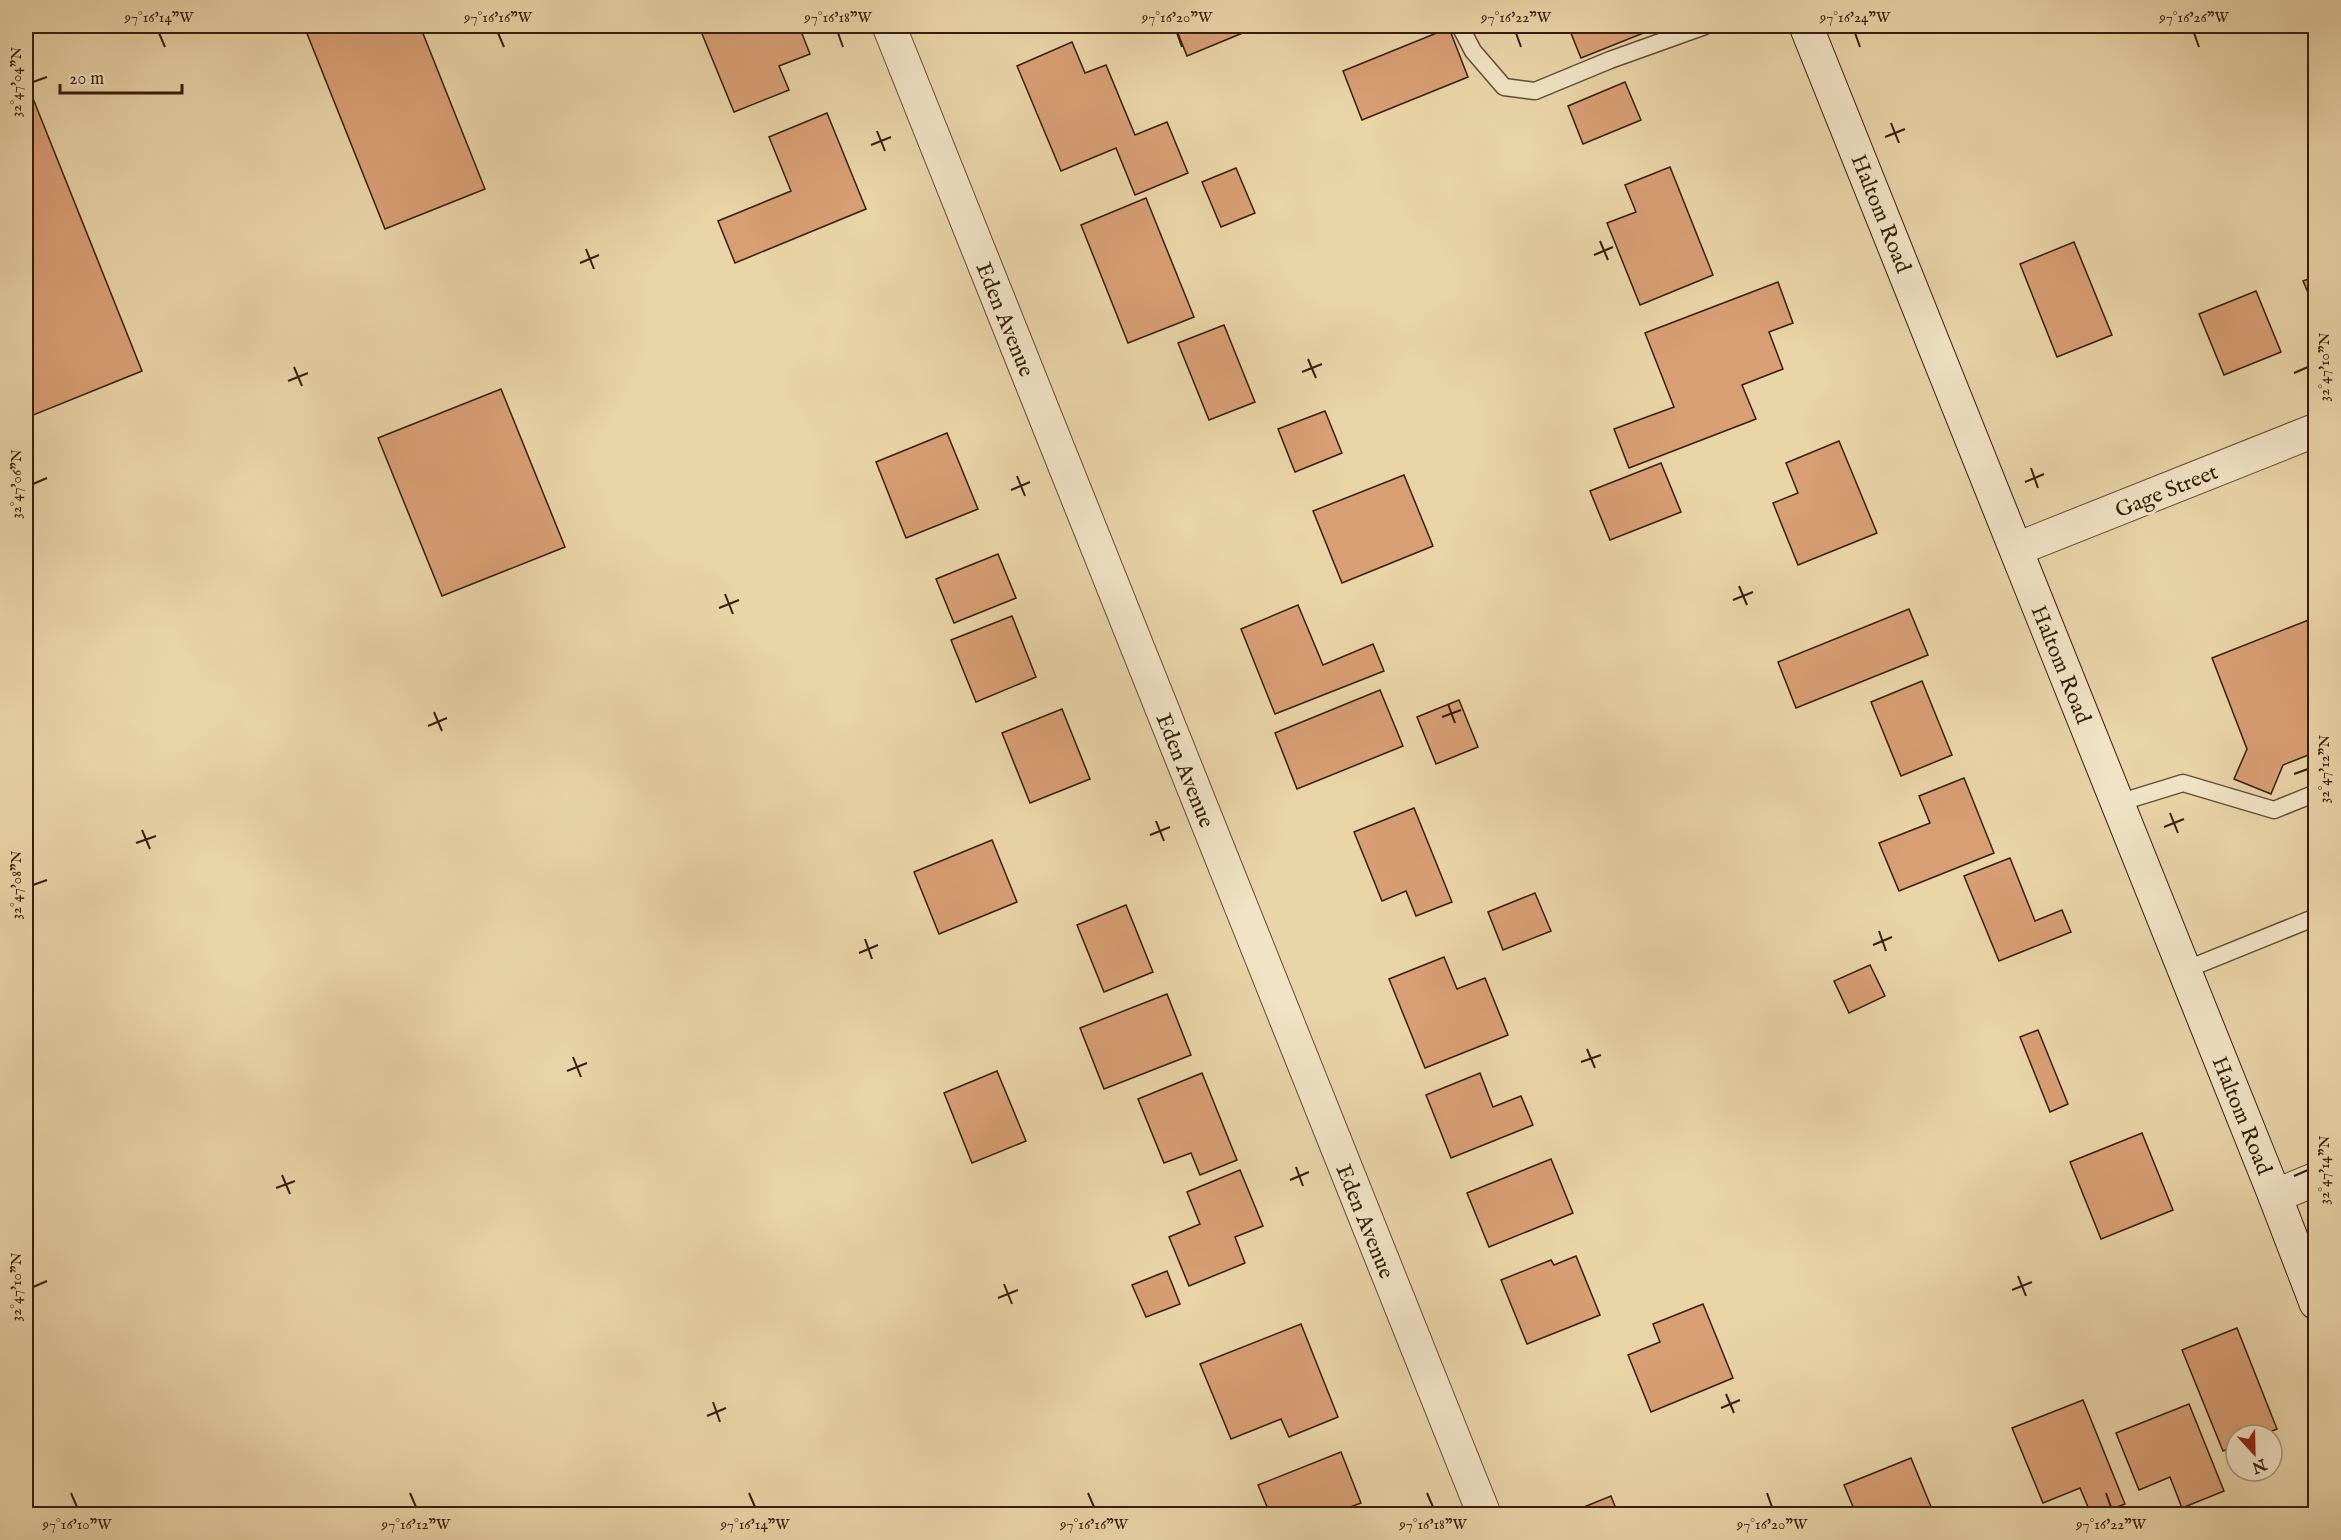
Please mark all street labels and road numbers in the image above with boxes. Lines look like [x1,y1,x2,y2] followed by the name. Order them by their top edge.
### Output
[1844,150,1917,277] street label: Haltom Road
[969,258,1040,381] street label: Eden Avenue
[2111,458,2223,525] street label: Gage Street
[2024,601,2097,728] street label: Haltom Road
[1149,709,1220,832] street label: Eden Avenue
[2205,1052,2278,1179] street label: Haltom Road
[1329,1160,1400,1283] street label: Eden Avenue

